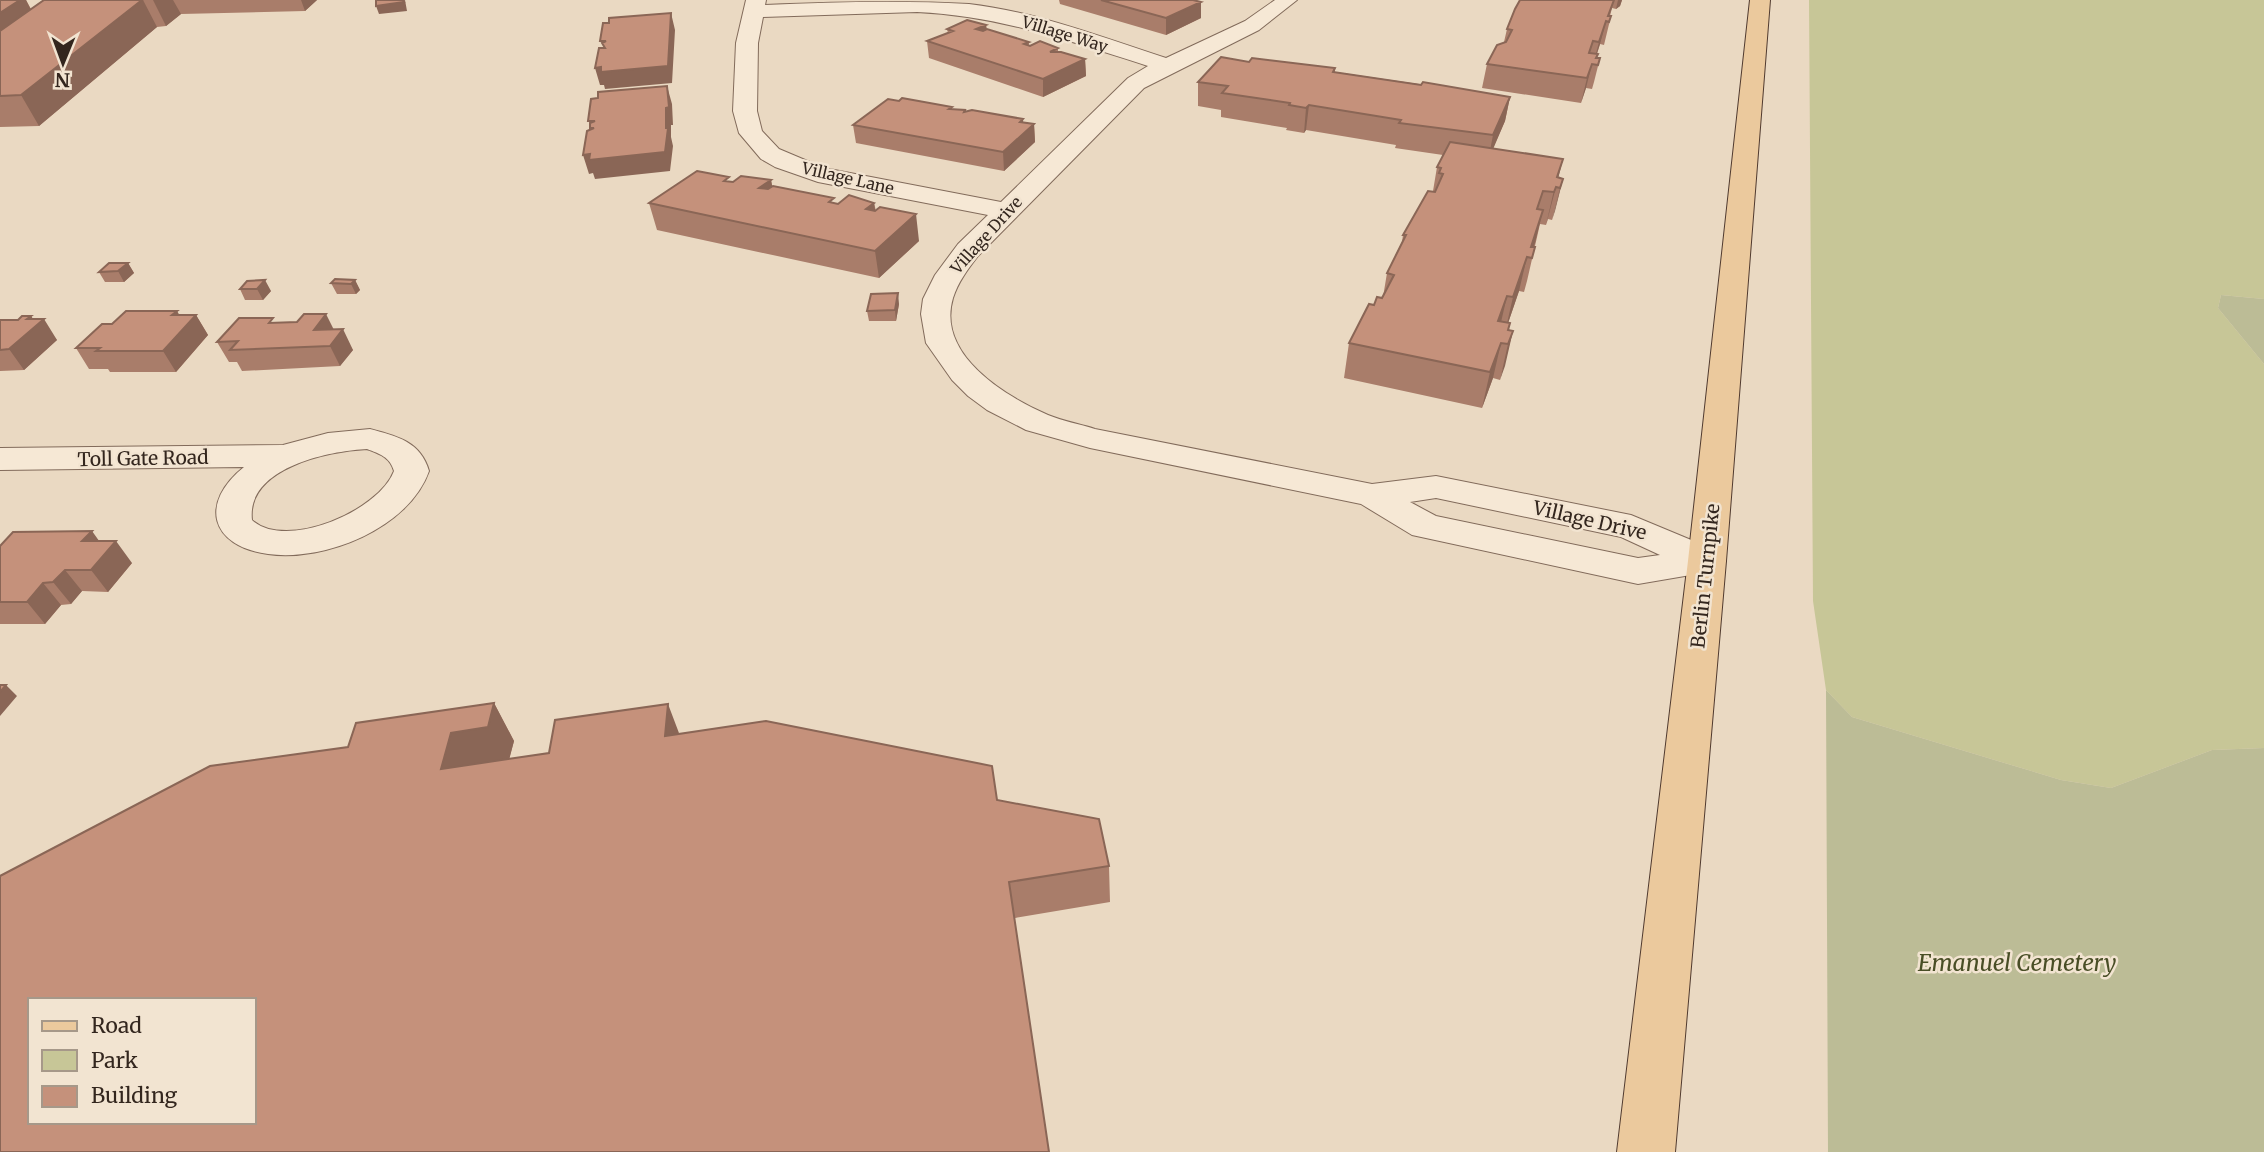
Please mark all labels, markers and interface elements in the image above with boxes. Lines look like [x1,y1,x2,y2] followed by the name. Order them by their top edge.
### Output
[1019,11,1111,57] street label: Village Way
[28,28,98,98] north arrow
[55,68,70,92] text: N
[799,157,896,198] street label: Village Lane
[945,192,1026,279] street label: Village Drive
[77,445,209,471] street label: Toll Gate Road
[1530,495,1649,545] street label: Village Drive
[1685,502,1725,650] street label: Berlin Turnpike
[1918,948,2116,977] park label: Emanuel Cemetery
[28,998,256,1124] legend
[91,1012,142,1039] text: Road
[91,1047,138,1074] text: Park
[91,1082,178,1109] text: Building

